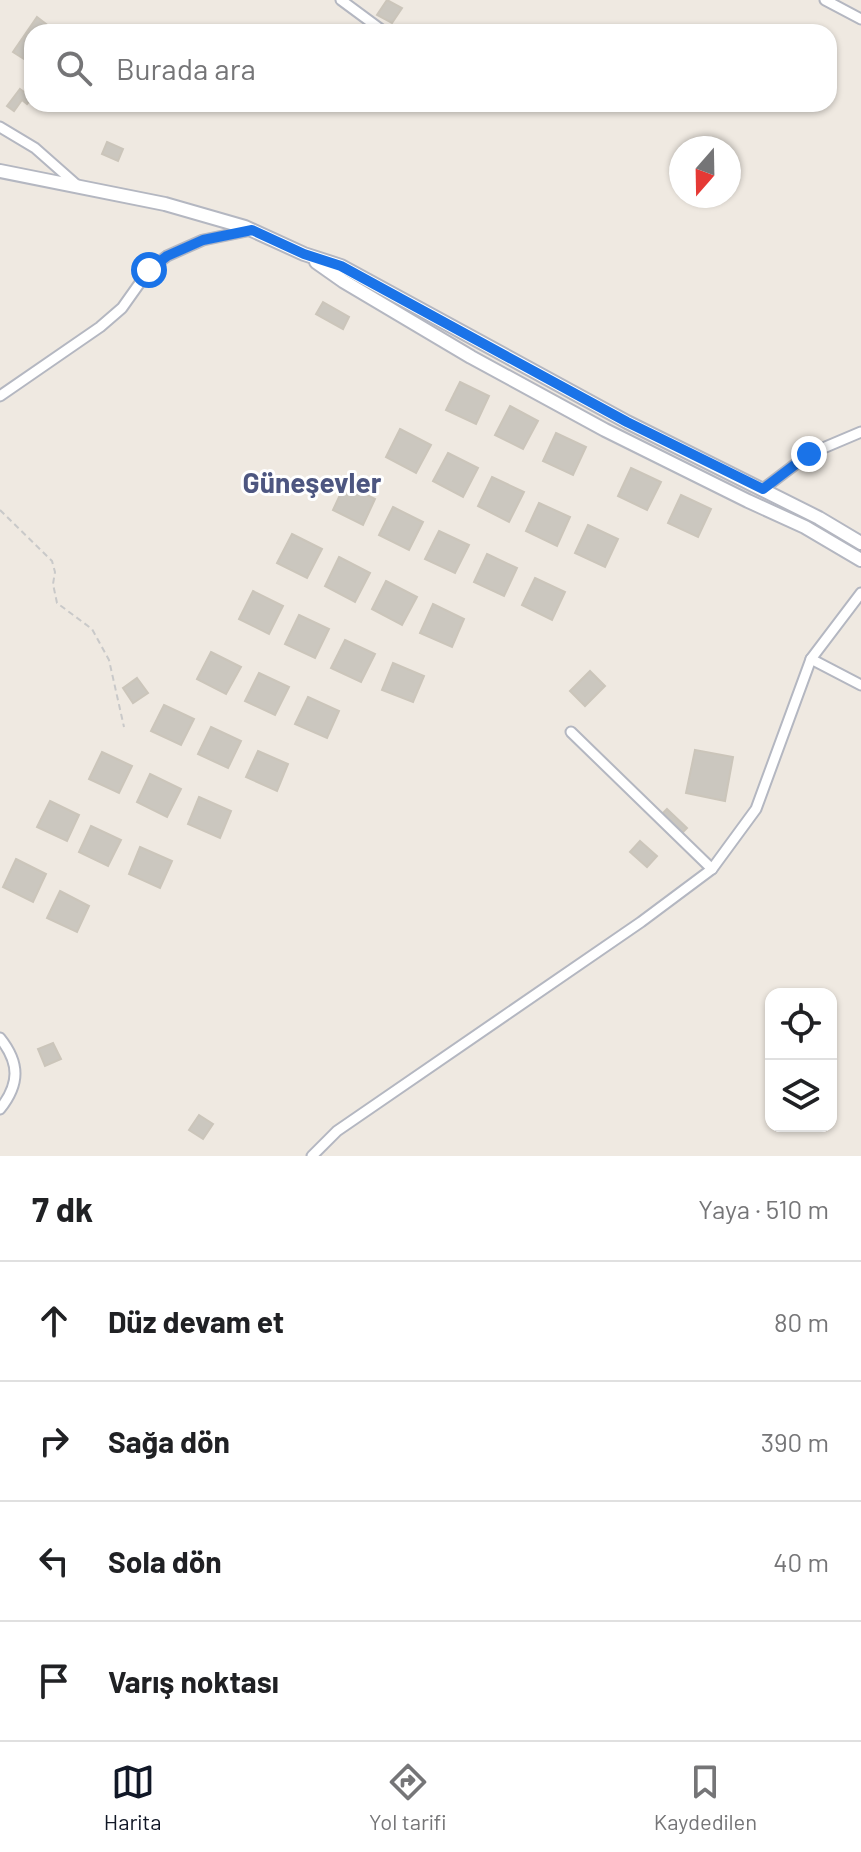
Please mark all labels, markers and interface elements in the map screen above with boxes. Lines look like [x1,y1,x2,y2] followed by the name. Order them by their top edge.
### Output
[24,24,837,112] search box
[52,46,96,90] icon: search
[116,50,256,86] text: Burada ara
[669,136,741,208] north arrow
[131,252,167,288] route start
[791,436,827,472] route end
[243,465,382,499] district label: Güneşevler
[765,988,837,1132] map controls
[765,988,837,1060] button: locate
[765,1060,837,1132] button: layers
[32,1188,93,1229] text: 7 dk
[698,1193,829,1224] text: Yaya · 510 m
[32,1299,76,1343] icon: ahead
[108,1303,284,1339] text: Düz devam et
[774,1306,829,1337] text: 80 m
[32,1419,76,1463] icon: right
[108,1423,230,1459] text: Sağa dön
[761,1426,829,1457] text: 390 m
[32,1539,76,1583] icon: left
[108,1543,222,1579] text: Sola dön
[773,1546,829,1577] text: 40 m
[32,1659,76,1703] icon: arrive
[108,1663,279,1699] text: Varış noktası
[104,1760,161,1834] tab: Harita
[369,1760,446,1834] tab: Yol tarifi
[654,1760,757,1834] tab: Kaydedilen

